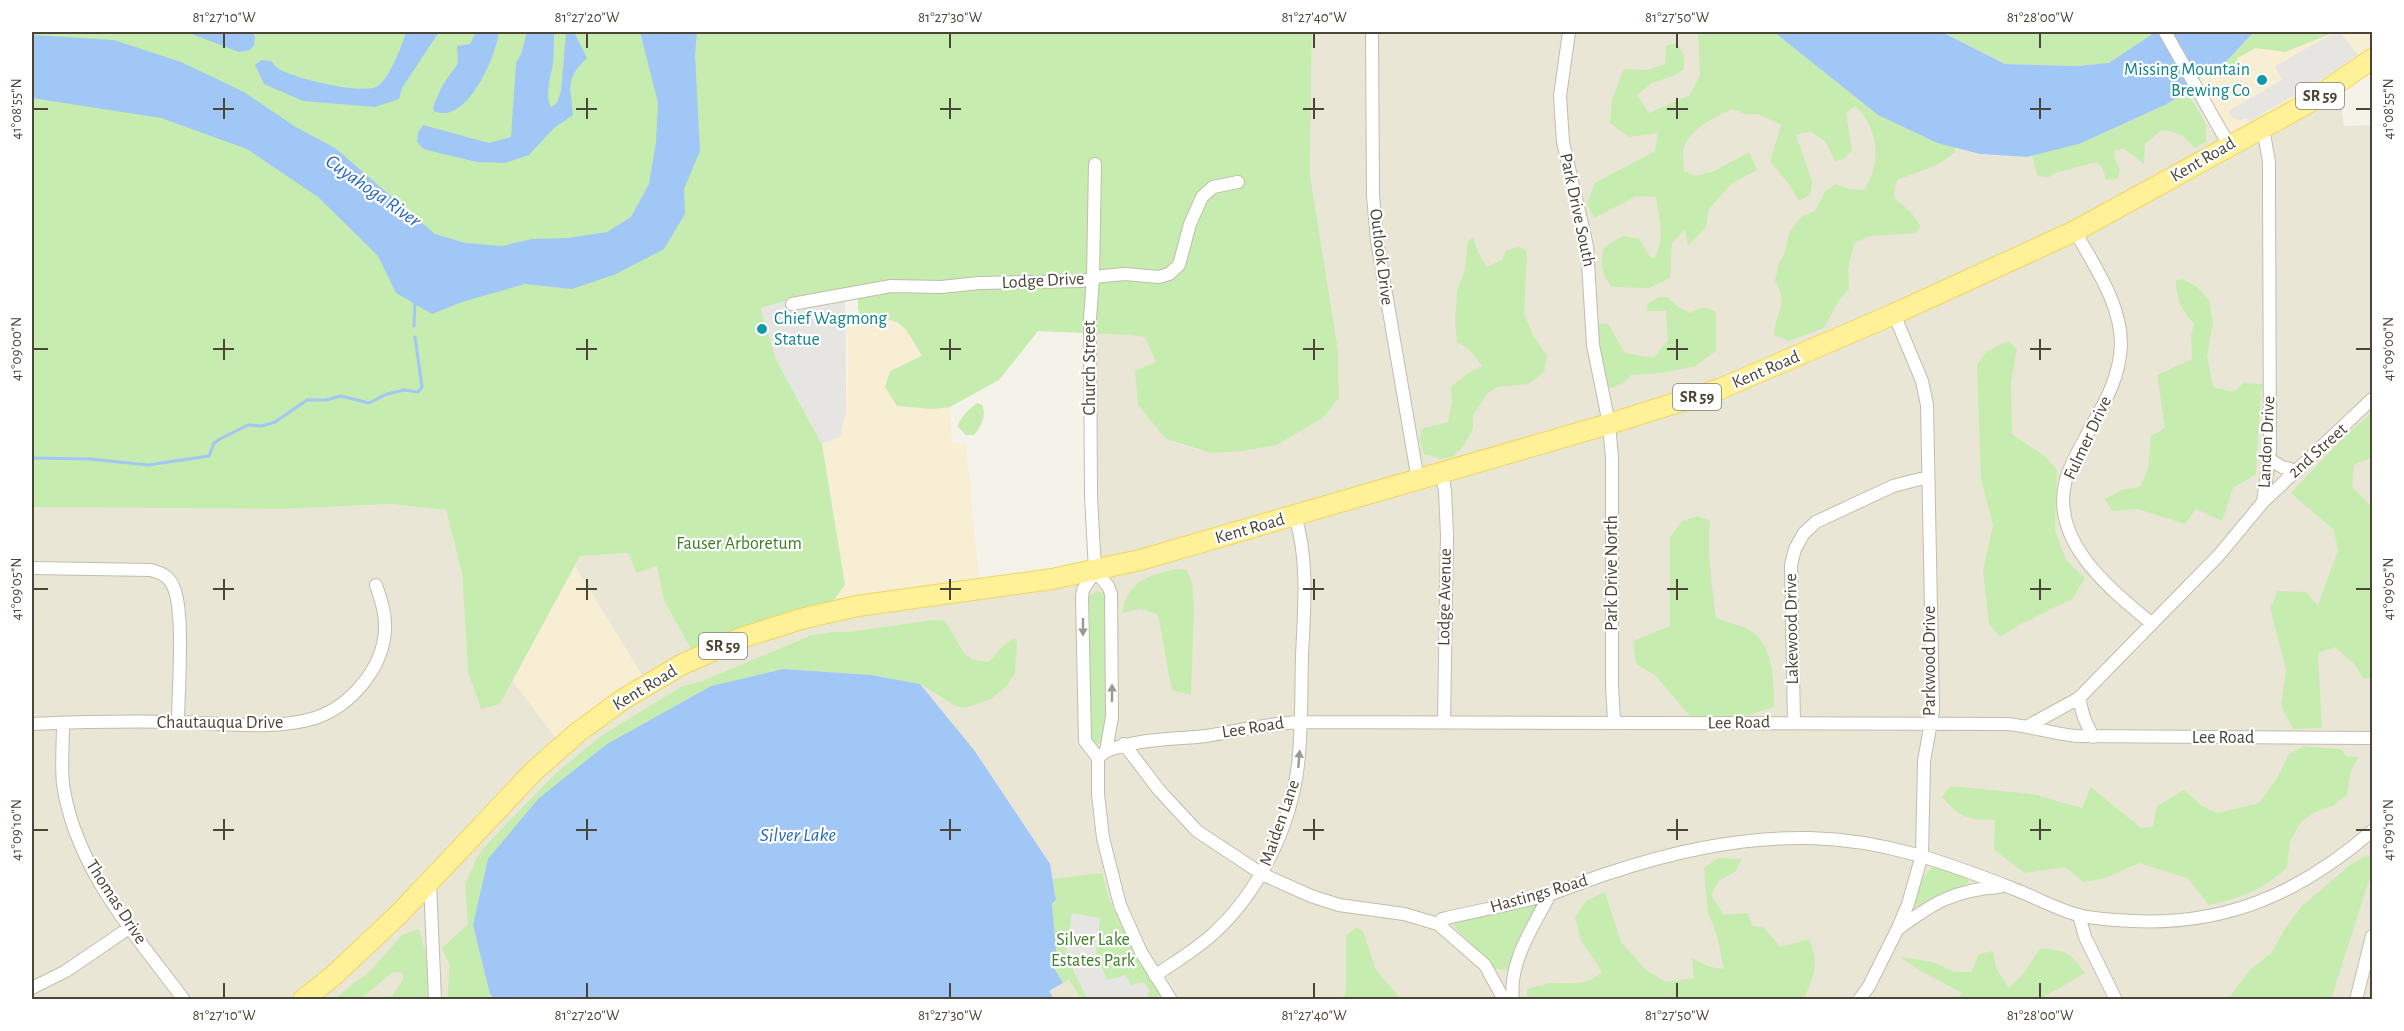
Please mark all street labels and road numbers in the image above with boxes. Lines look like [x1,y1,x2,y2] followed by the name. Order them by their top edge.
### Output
[2296,83,2344,109] road number: SR 59
[2168,134,2238,186] street label: Kent Road
[1556,152,1598,268] street label: Park Drive South
[1366,208,1396,306] street label: Outlook Drive
[1001,270,1085,292] street label: Lodge Drive
[1081,320,1099,416] street label: Church Street
[1730,348,1802,392] street label: Kent Road
[1673,384,1721,410] road number: SR 59
[2061,394,2115,482] street label: Fulmer Drive
[2256,395,2278,489] street label: Landon Drive
[2285,420,2351,482] street label: 2nd Street
[1213,510,1287,548] street label: Kent Road
[1603,515,1621,631] street label: Park Drive North
[1435,548,1455,646] street label: Lodge Avenue
[1782,573,1802,685] street label: Lakewood Drive
[1921,606,1939,716] street label: Parkwood Drive
[699,633,747,659] road number: SR 59
[610,662,680,714] street label: Kent Road
[1708,713,1770,733] street label: Lee Road
[157,714,283,732] street label: Chautauqua Drive
[1221,714,1285,742] street label: Lee Road
[2192,729,2254,747] street label: Lee Road
[1257,778,1303,868] street label: Maiden Lane
[82,857,150,947] street label: Thomas Drive
[1488,871,1590,917] street label: Hastings Road

